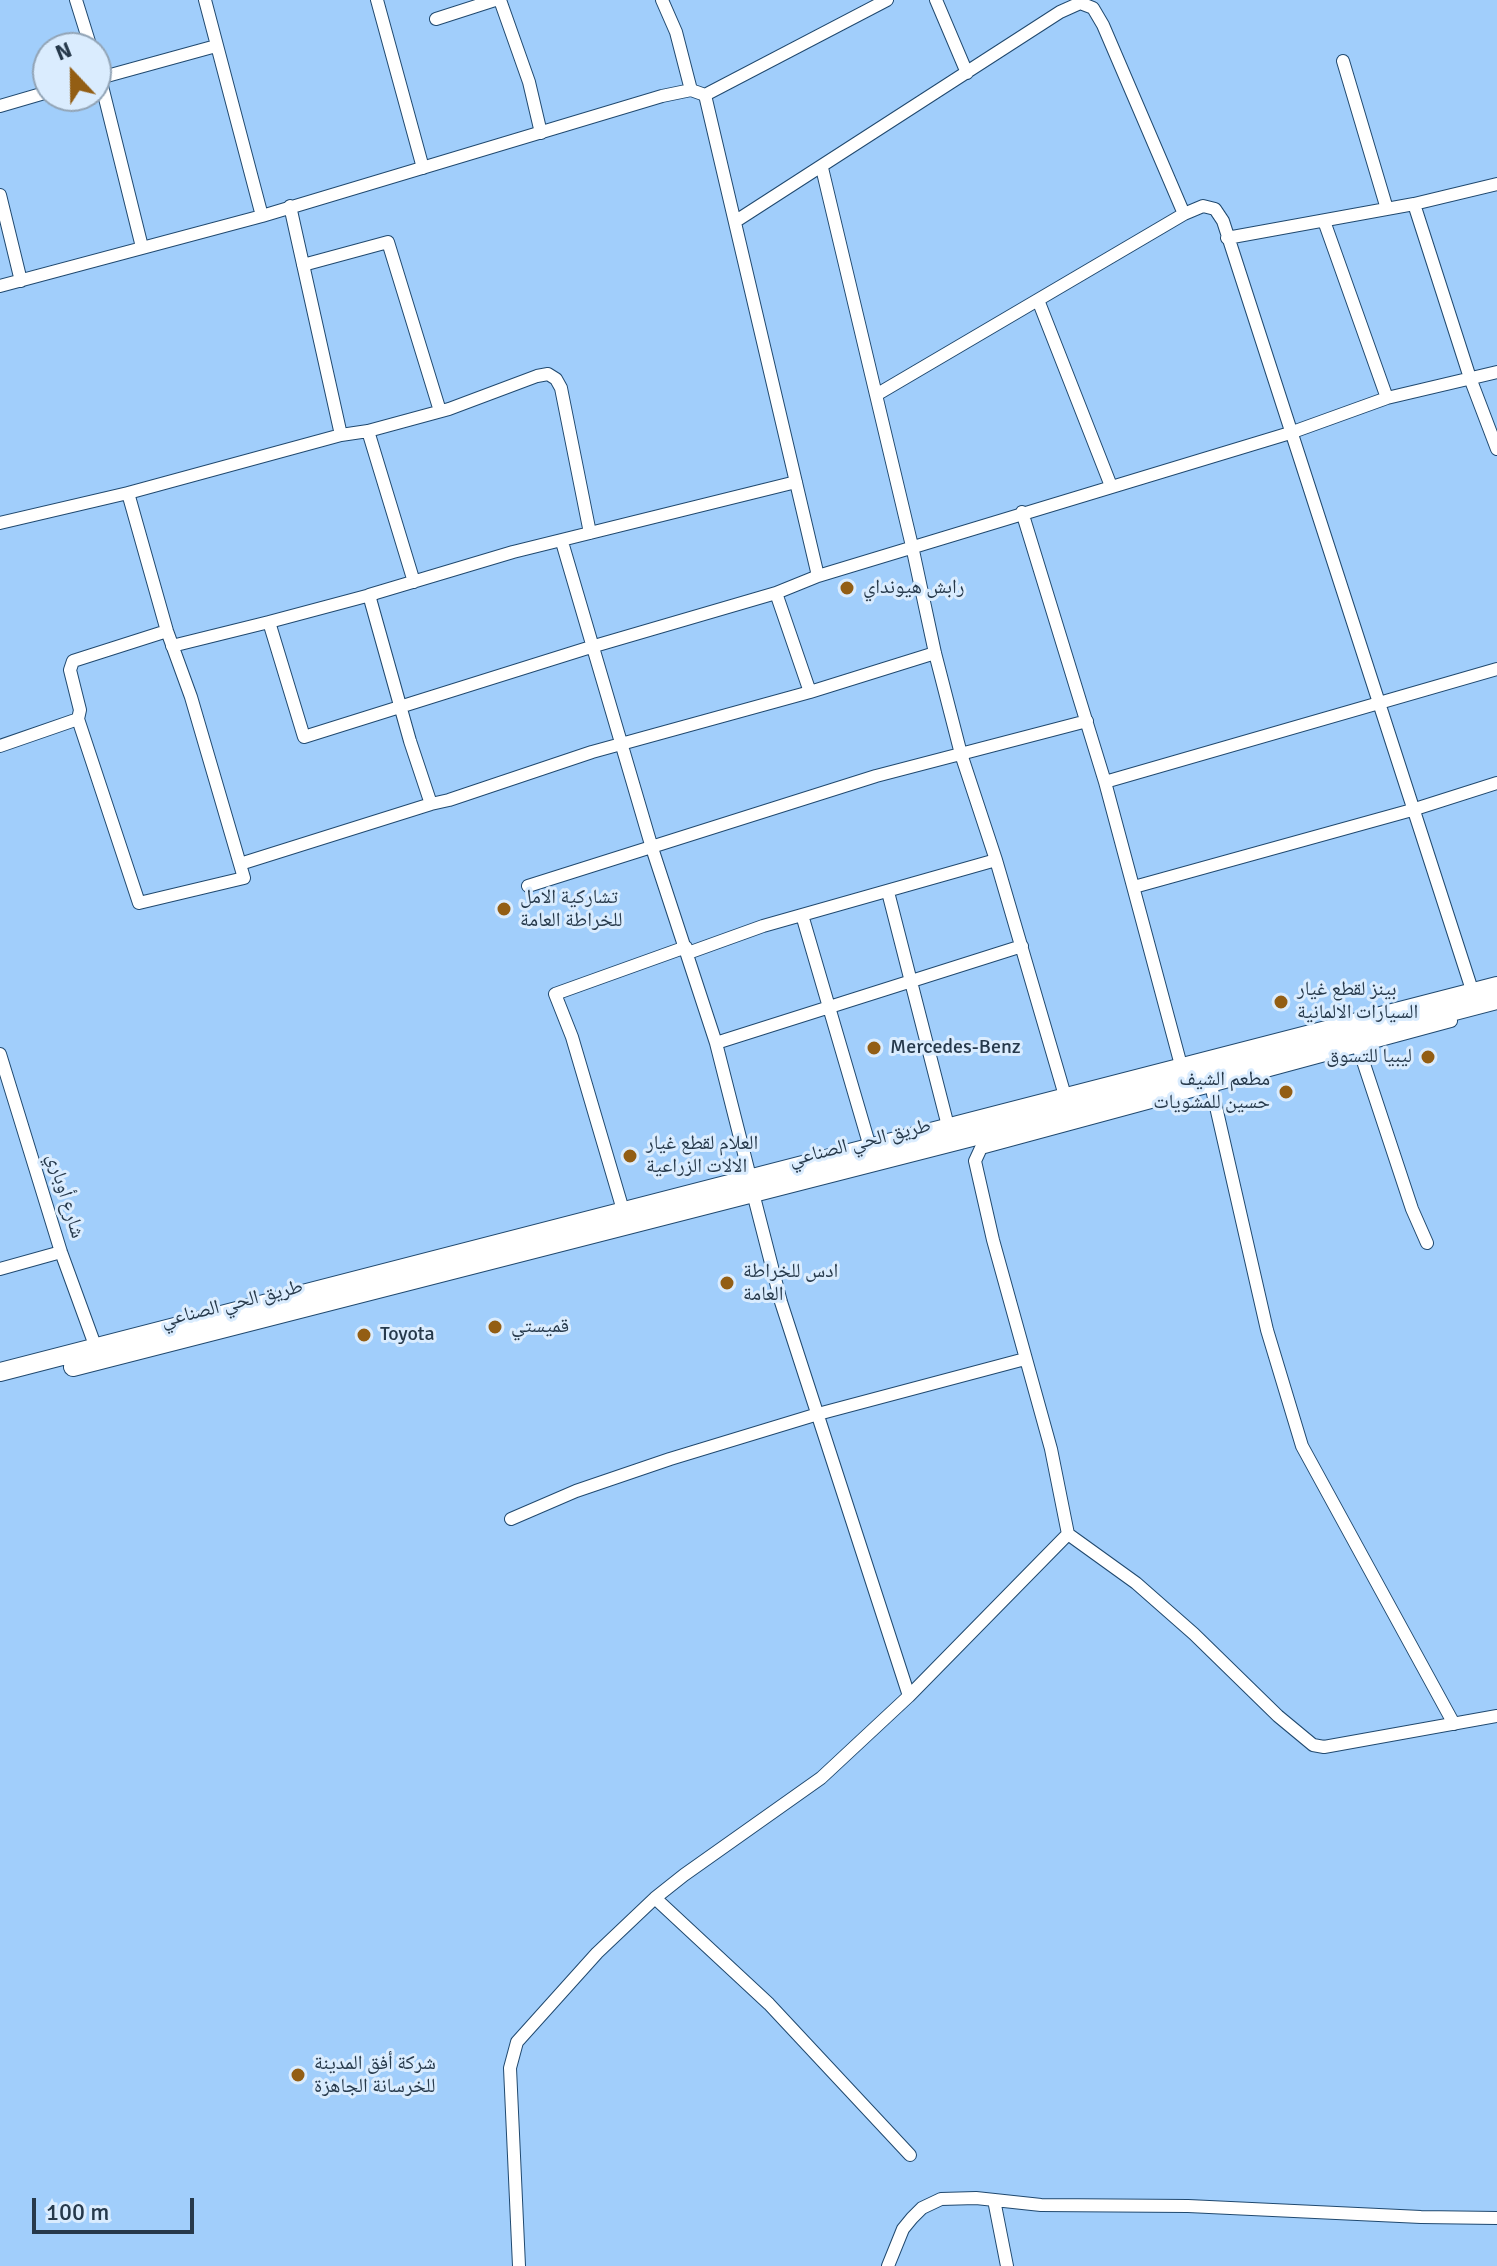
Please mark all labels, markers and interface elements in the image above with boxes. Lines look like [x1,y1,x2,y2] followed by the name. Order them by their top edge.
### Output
[32,32,112,112] north arrow
[51,36,76,67] text: N
[863,576,965,600] place label: رابش هيونداي
[838,579,856,597] marker: رابش هيونداي
[520,886,622,933] place label: تشاركية الامل للخراطة العامة
[495,900,513,918] marker: تشاركية الامل للخراطة العامة
[1297,978,1418,1025] place label: بينز لقطع غيار السيارات الالمانية
[1272,993,1290,1011] marker: بينز لقطع غيار السيارات الالمانية
[890,1036,1021,1060] place label: Mercedes-Benz
[865,1039,883,1057] marker: Mercedes-Benz
[1326,1045,1412,1069] place label: ليبيا للتسوق
[1419,1048,1437,1066] marker: ليبيا للتسوق
[1153,1068,1270,1115] place label: مطعم الشيف حسين للمشويات
[1277,1083,1295,1101] marker: مطعم الشيف حسين للمشويات
[787,1114,933,1172] street label: طريق الحي الصناعي
[646,1132,758,1179] place label: العلام لقطع غيار الالات الزراعية
[621,1147,639,1165] marker: العلام لقطع غيار الالات الزراعية
[41,1151,89,1241] street label: شارع أوباري
[743,1260,838,1307] place label: ادس للخراطة العامة
[718,1274,736,1292] marker: ادس للخراطة العامة
[159,1275,305,1333] street label: طريق الحي الصناعي
[511,1315,569,1339] place label: قميستي
[486,1318,504,1336] marker: قميستي
[380,1323,435,1347] place label: Toyota
[355,1326,373,1344] marker: Toyota
[314,2052,436,2099] place label: شركة أفق المدينة للخرسانة الجاهزة
[289,2066,307,2084] marker: شركة أفق المدينة للخرسانة الجاهزة
[36,2182,198,2232] scale bar
[46,2197,109,2227] text: 100 m

